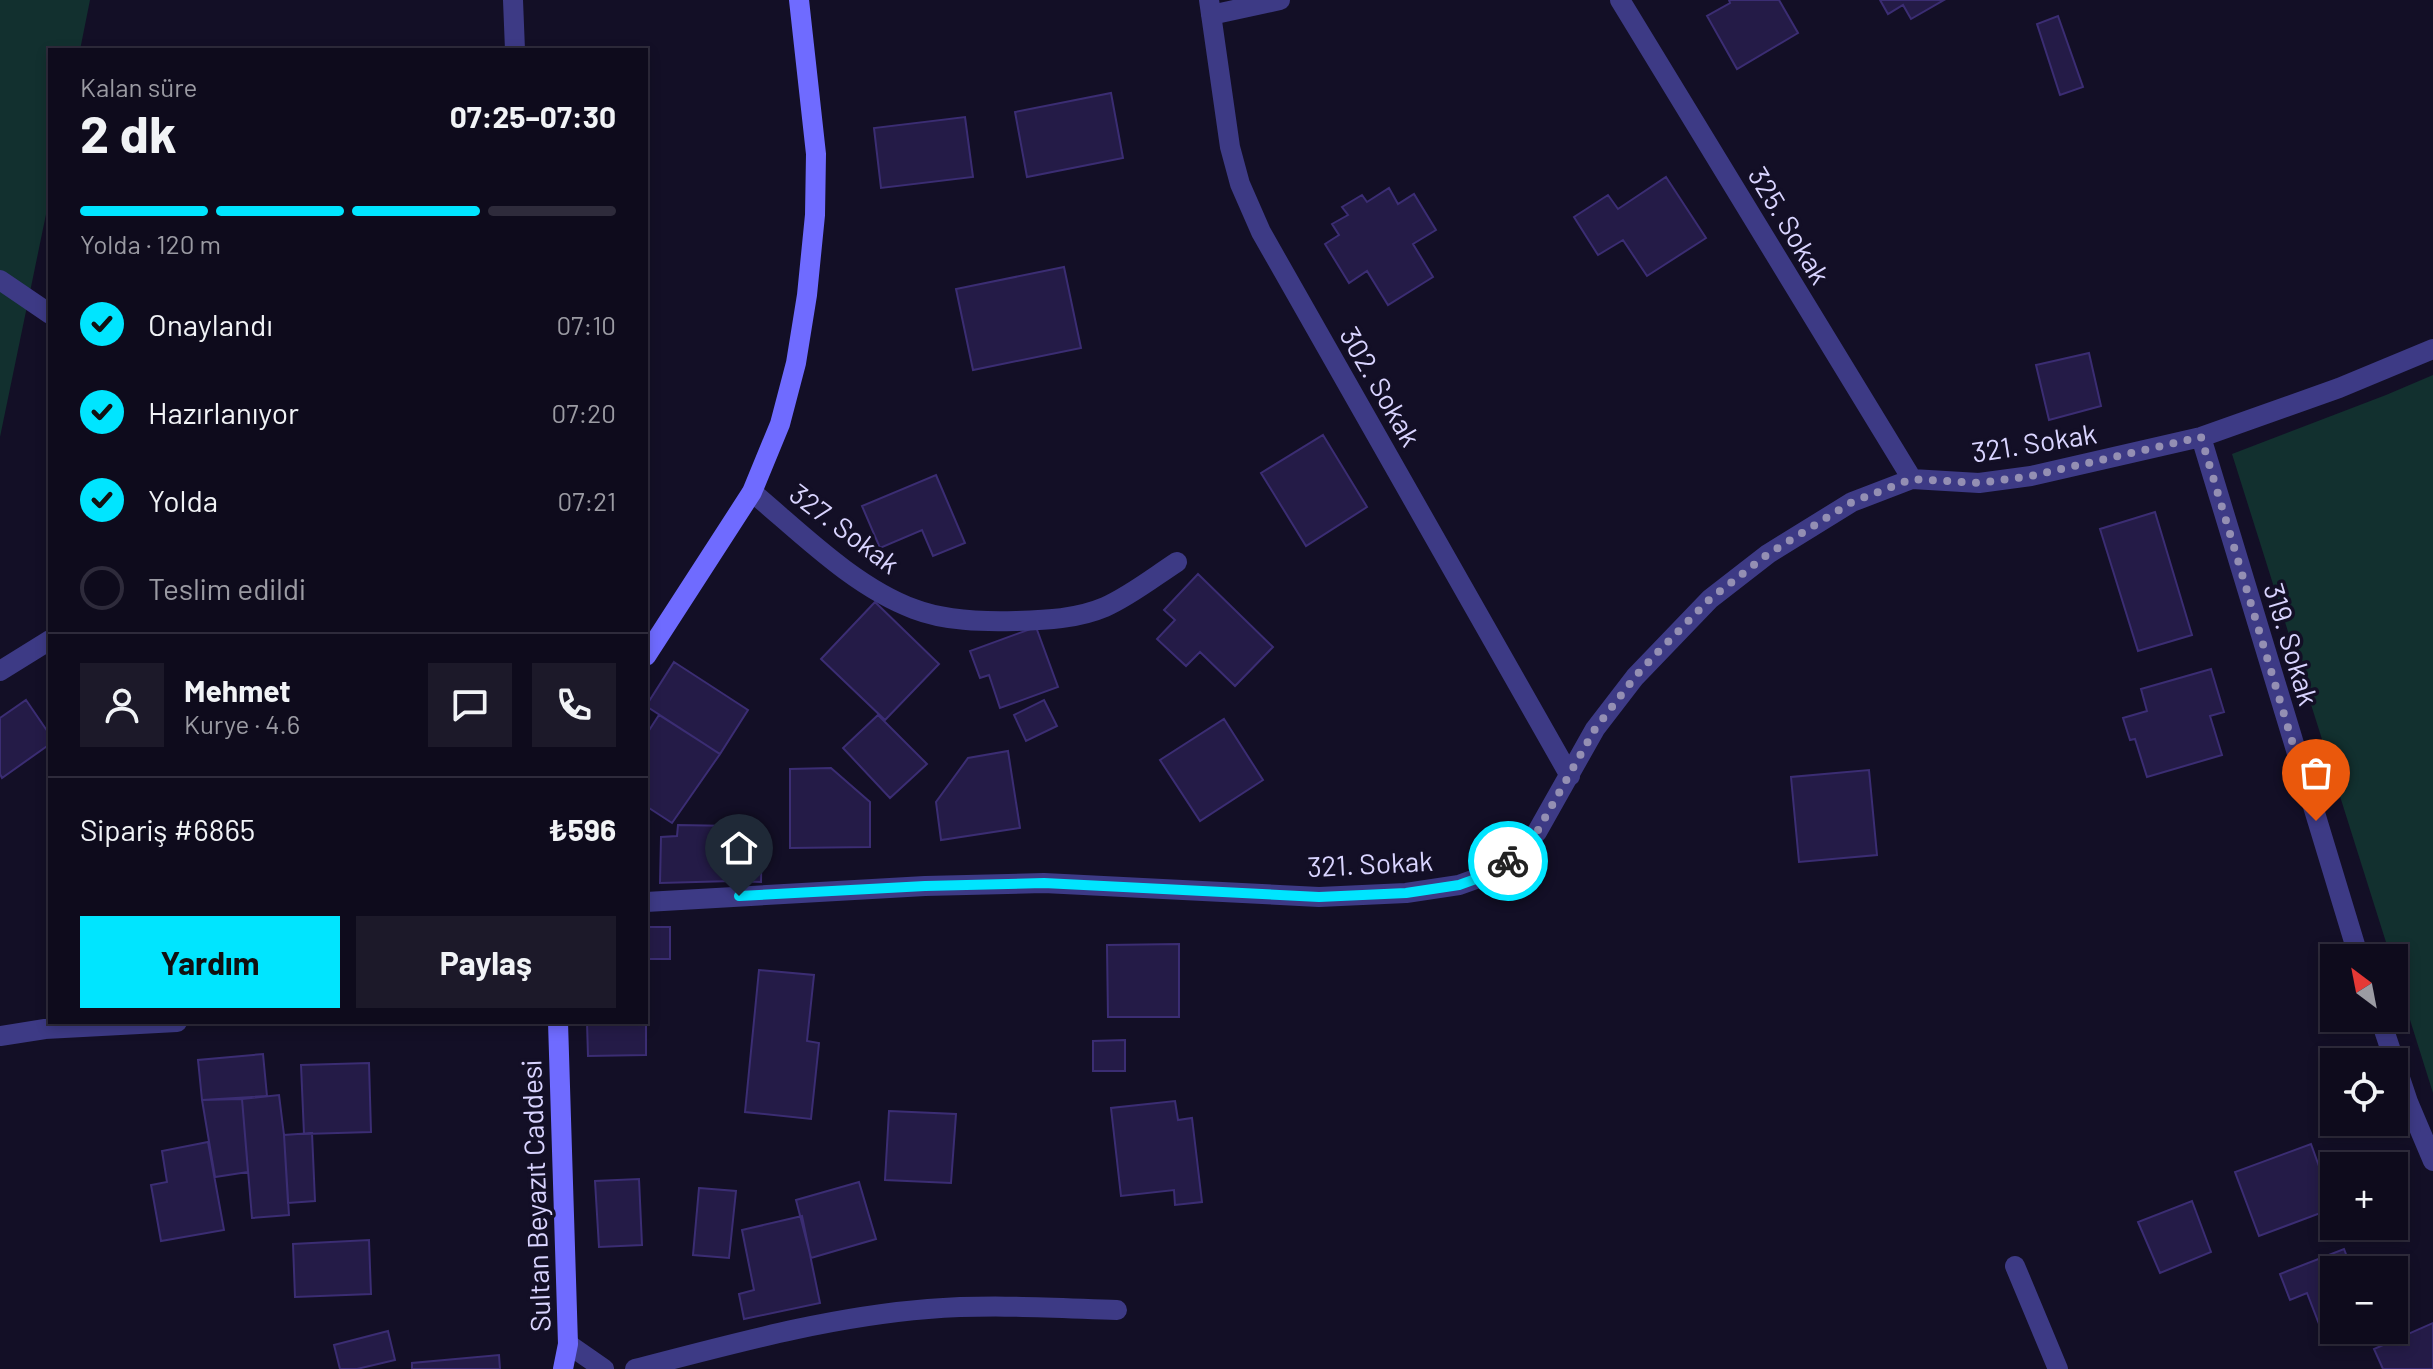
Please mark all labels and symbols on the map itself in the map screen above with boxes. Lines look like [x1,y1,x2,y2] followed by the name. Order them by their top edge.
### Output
[1742,160,1838,290] street label: 325. Sokak
[1333,320,1429,452] street label: 302. Sokak
[1969,415,2099,469] street label: 321. Sokak
[783,476,907,580] street label: 327. Sokak
[2257,579,2327,709] street label: 319. Sokak
[2282,739,2350,821] pin
[705,814,773,896] pin
[1468,821,1548,901] courier
[1306,843,1434,883] street label: 321. Sokak
[2320,944,2408,1032] north arrow
[513,1060,557,1332] street label: Sultan Beyazıt Caddesi

